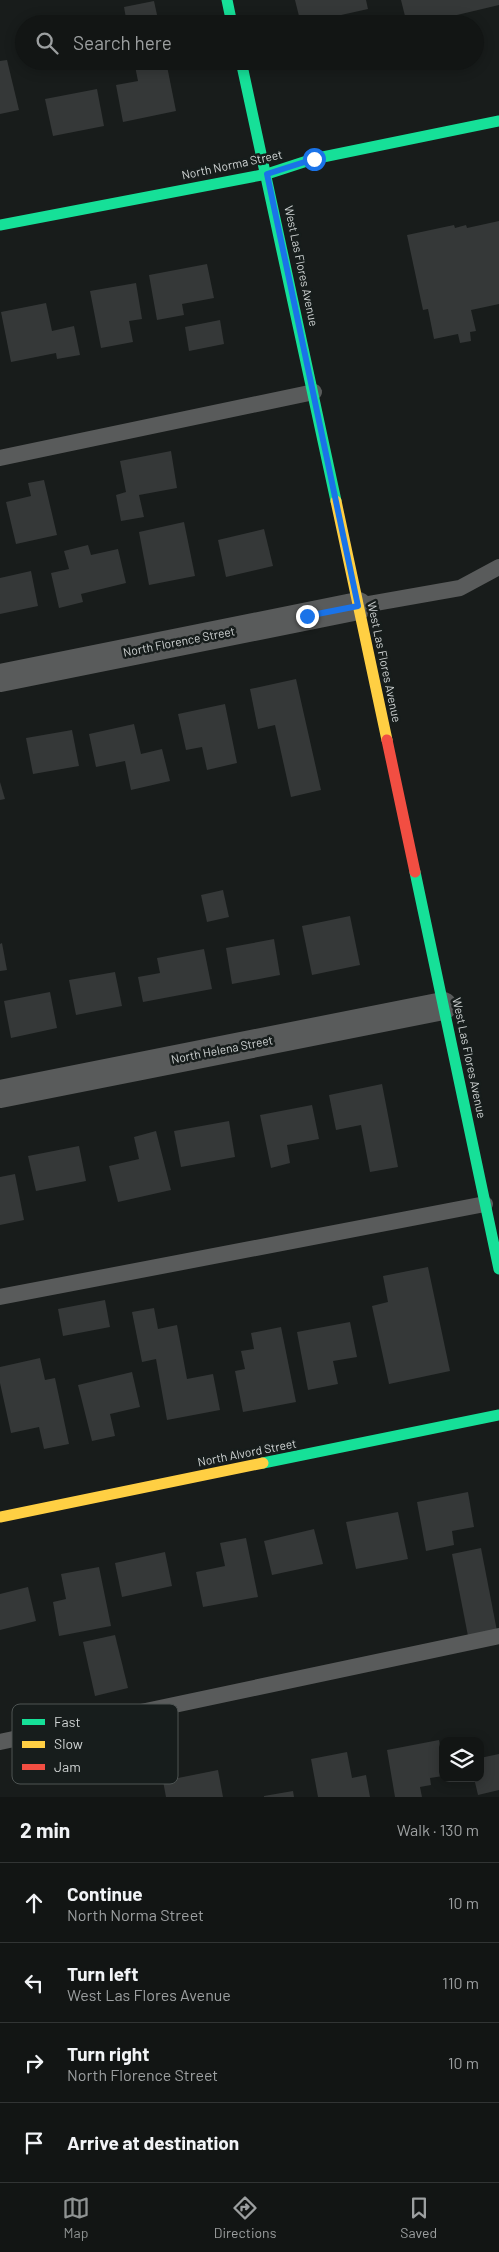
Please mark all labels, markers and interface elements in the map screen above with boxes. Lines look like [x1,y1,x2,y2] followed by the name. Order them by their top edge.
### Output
[15,15,484,70] search box
[33,29,61,57] icon: search
[73,31,172,54] text: Search here
[180,147,283,182] street label: North Norma Street
[303,148,326,171] route start
[282,204,322,327] street label: West Las Flores Avenue
[365,600,405,723] street label: West Las Flores Avenue
[296,605,319,628] route end
[122,623,236,659] street label: North Florence Street
[450,996,490,1119] street label: West Las Flores Avenue
[170,1032,274,1066] street label: North Helena Street
[196,1436,297,1468] street label: North Alvord Street
[12,1704,178,1784] legend
[54,1713,80,1730] text: Fast
[54,1735,83,1752] text: Slow
[439,1737,484,1782] map controls
[439,1737,484,1782] button: layers
[54,1758,81,1775] text: Jam
[20,1817,70,1842] text: 2 min
[397,1820,479,1839] text: Walk · 130 m
[67,1882,143,1905] text: Continue
[20,1889,48,1917] icon: ahead
[448,1893,479,1912] text: 10 m
[67,1905,204,1924] text: North Norma Street
[67,1962,138,1985] text: Turn left
[20,1969,48,1997] icon: left
[442,1973,479,1992] text: 110 m
[67,1985,231,2004] text: West Las Flores Avenue
[67,2042,149,2065] text: Turn right
[20,2049,48,2077] icon: right
[448,2053,479,2072] text: 10 m
[67,2065,218,2084] text: North Florence Street
[20,2129,48,2157] icon: arrive
[67,2131,239,2154] text: Arrive at destination
[62,2194,90,2241] tab: Map
[214,2194,276,2241] tab: Directions
[400,2194,437,2241] tab: Saved

